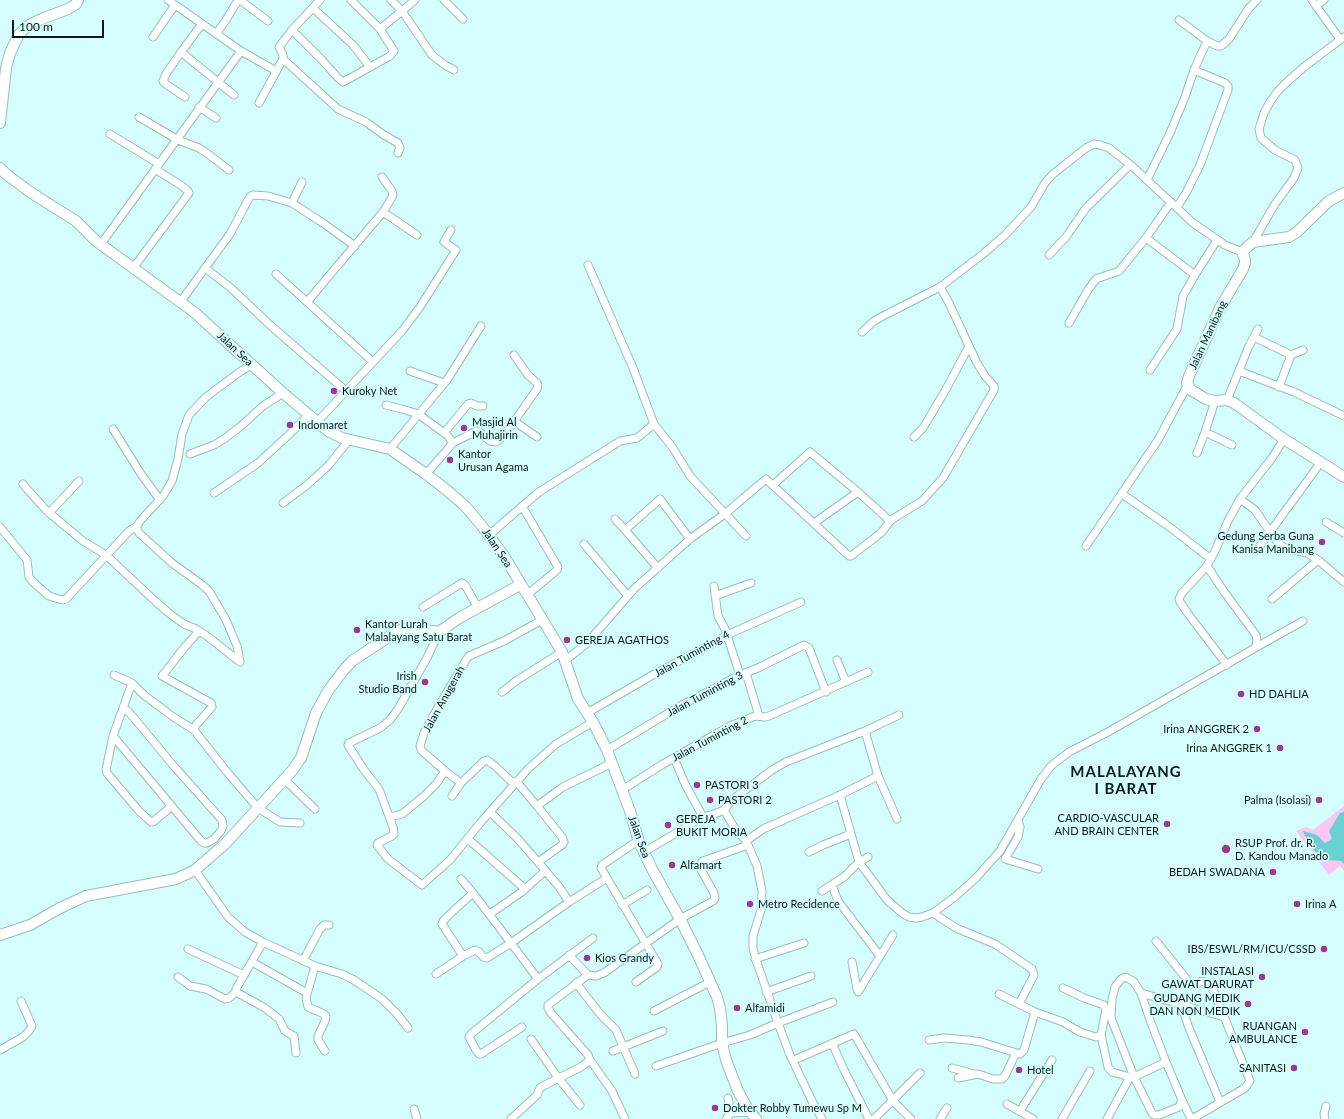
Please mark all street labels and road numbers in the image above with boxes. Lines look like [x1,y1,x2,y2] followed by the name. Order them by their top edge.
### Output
[1186,298,1230,372] street label: Jalan Manibang
[214,329,256,369] street label: Jalan Sea
[479,526,515,570] street label: Jalan Sea
[652,628,732,680] street label: Jalan Tuminting 4
[420,664,468,734] street label: Jalan Anugerah
[665,668,745,720] street label: Jalan Tuminting 3
[670,713,750,765] street label: Jalan Tuminting 2
[625,814,653,860] street label: Jalan Sea

